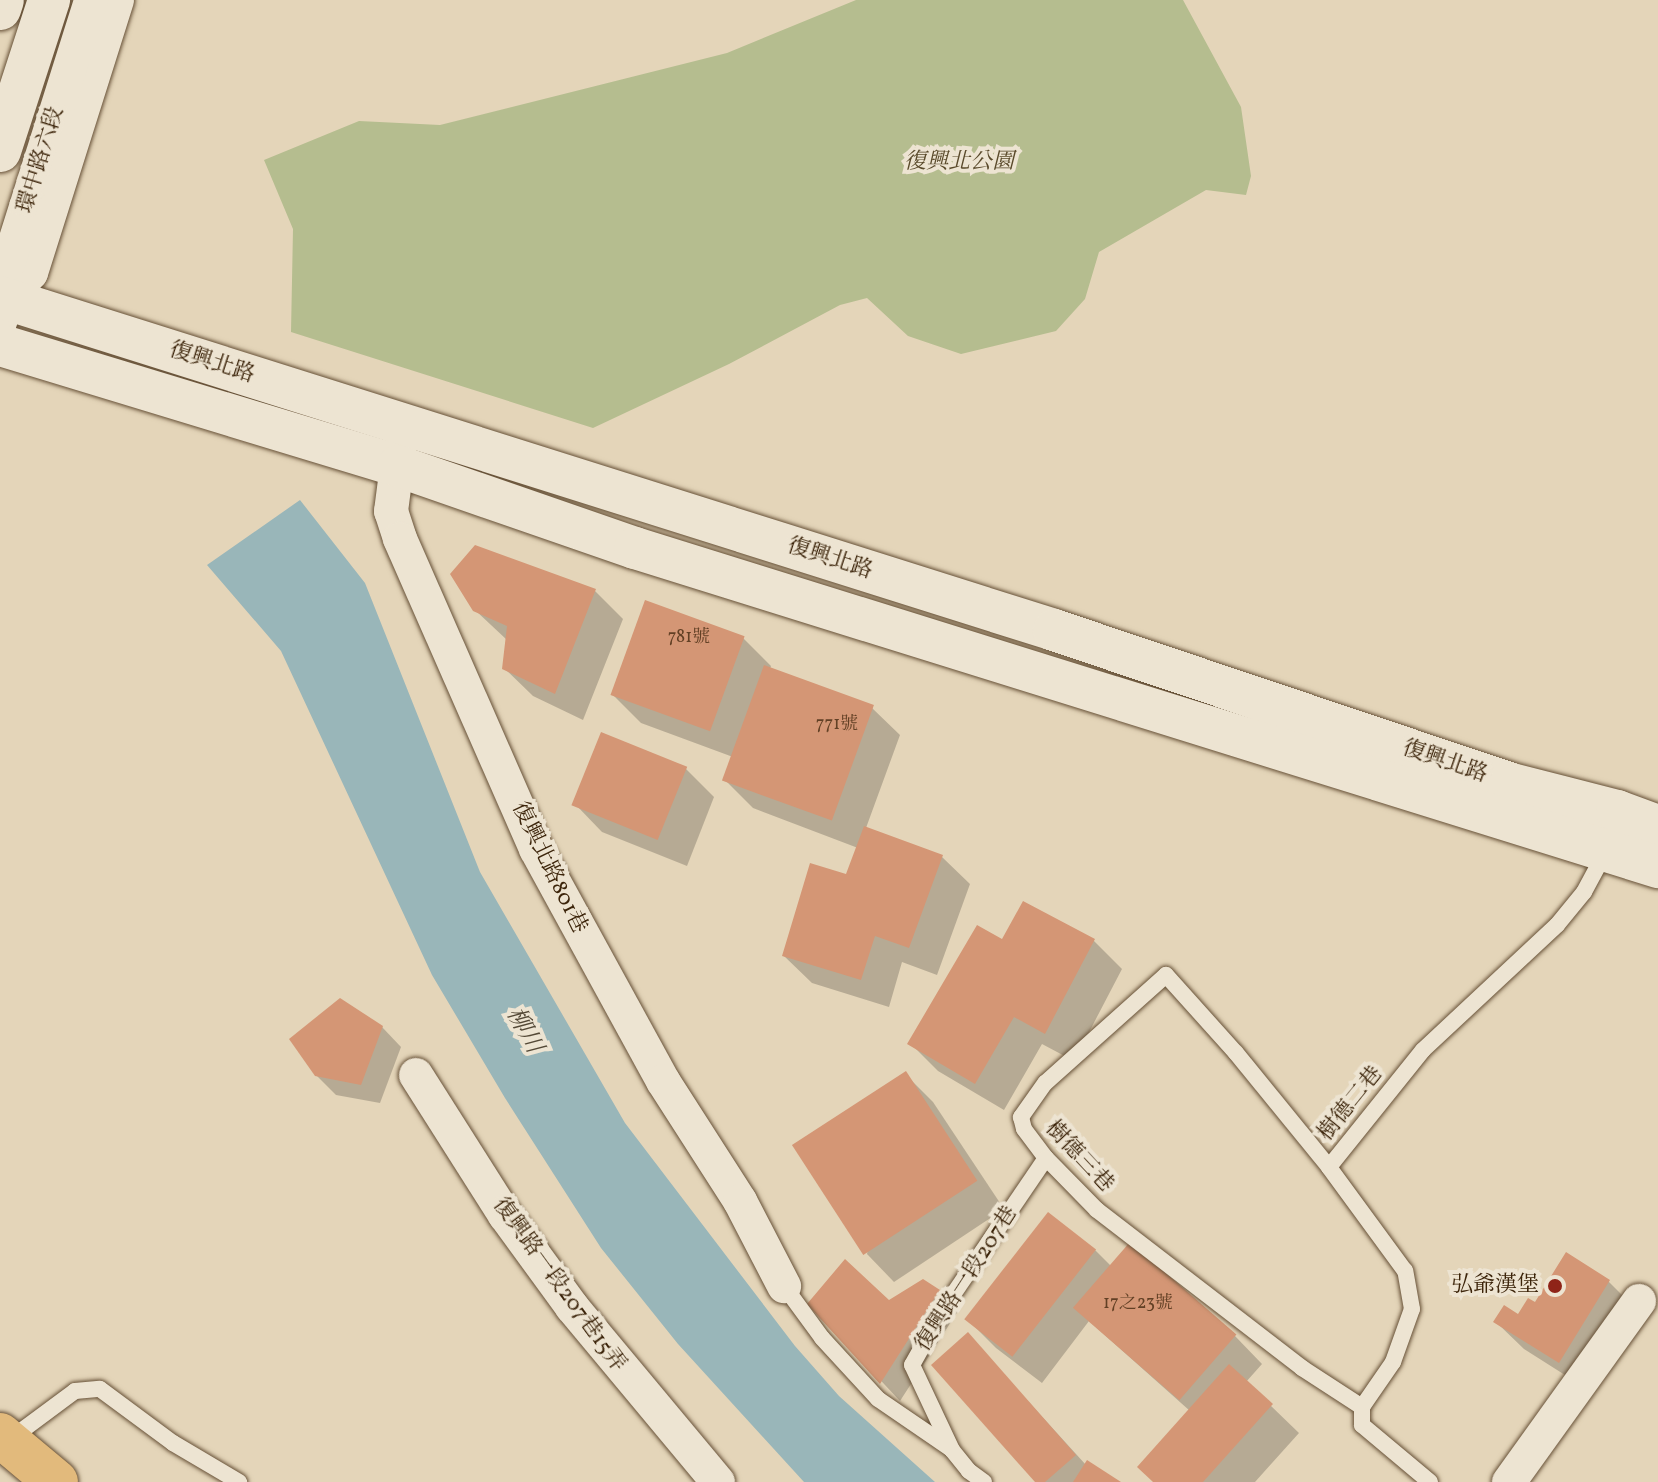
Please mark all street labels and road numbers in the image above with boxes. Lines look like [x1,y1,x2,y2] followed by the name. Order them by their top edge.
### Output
[12,104,70,216] street label: 環中路六段
[166,337,258,389] street label: 復興北路
[784,533,876,585] street label: 復興北路
[1399,735,1491,789] street label: 復興北路
[506,798,592,938] street label: 復興北路801巷
[1313,1061,1389,1147] street label: 樹德二巷
[1039,1116,1119,1198] street label: 樹德三巷
[487,1193,631,1377] street label: 復興路一段207巷15弄
[910,1202,1024,1356] street label: 復興路一段207巷

